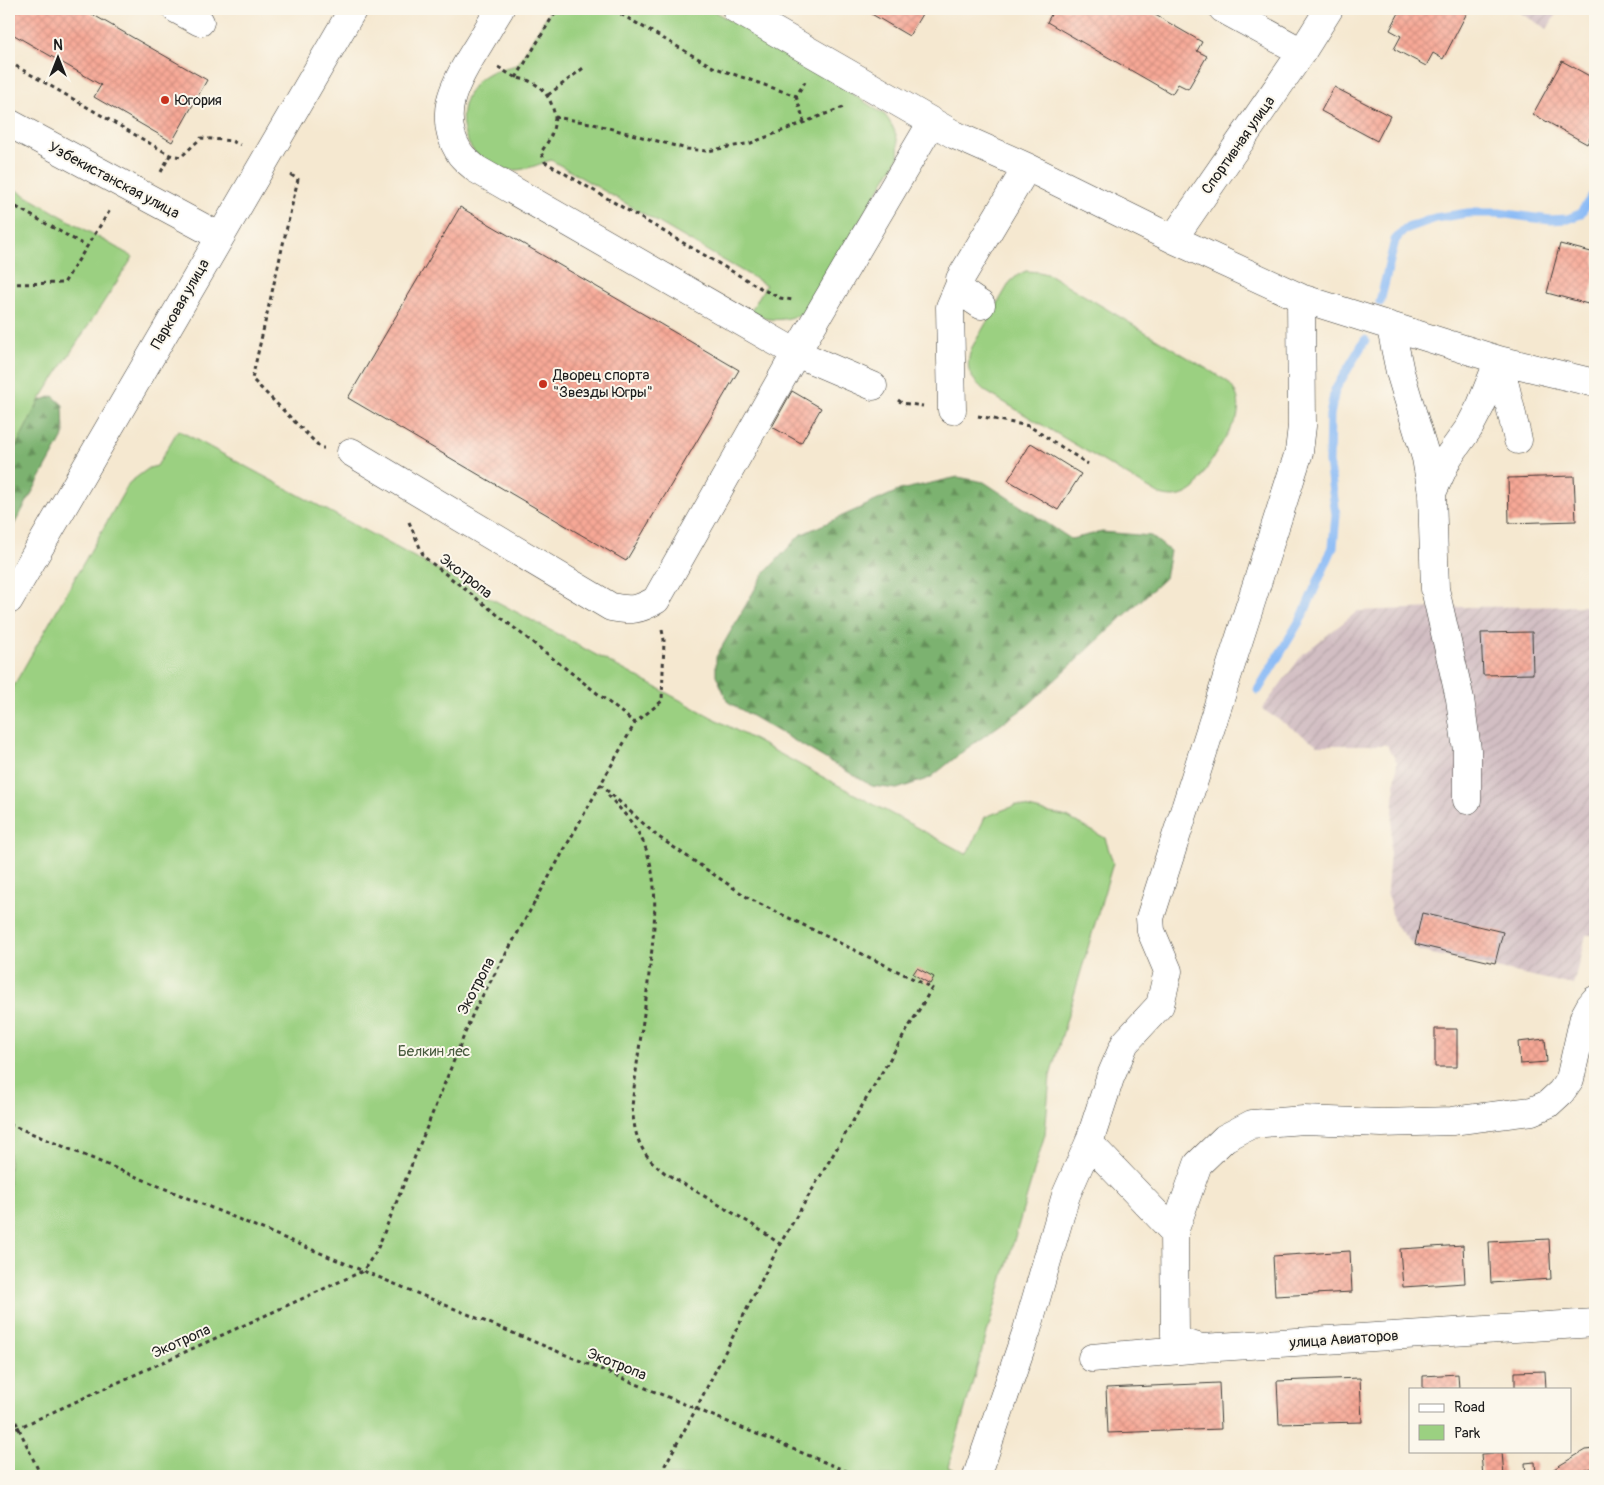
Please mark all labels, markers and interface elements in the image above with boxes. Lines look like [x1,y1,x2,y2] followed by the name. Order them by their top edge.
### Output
[32,32,82,82] north arrow
[53,37,63,54] text: N
[175,91,222,110] place label: Югория
[1197,92,1279,198] street label: Спортивная улица
[159,94,171,106] marker: Югория
[45,138,183,223] street label: Узбекистанская улица
[147,256,214,353] street label: Парковая улица
[552,366,653,402] place label: Дворец спорта "Звезды Югры"
[537,378,549,390] marker: Дворец спорта "Звезды Югры"
[435,550,496,603] street label: Экотропа
[453,954,499,1018] street label: Экотропа
[398,1042,471,1061] park label: Белкин лес
[149,1320,213,1363] street label: Экотропа
[1288,1326,1399,1353] street label: улица Авиаторов
[584,1344,649,1385] street label: Экотропа
[1409,1388,1572,1452] legend
[1454,1398,1485,1417] text: Road
[1454,1424,1481,1443] text: Park

